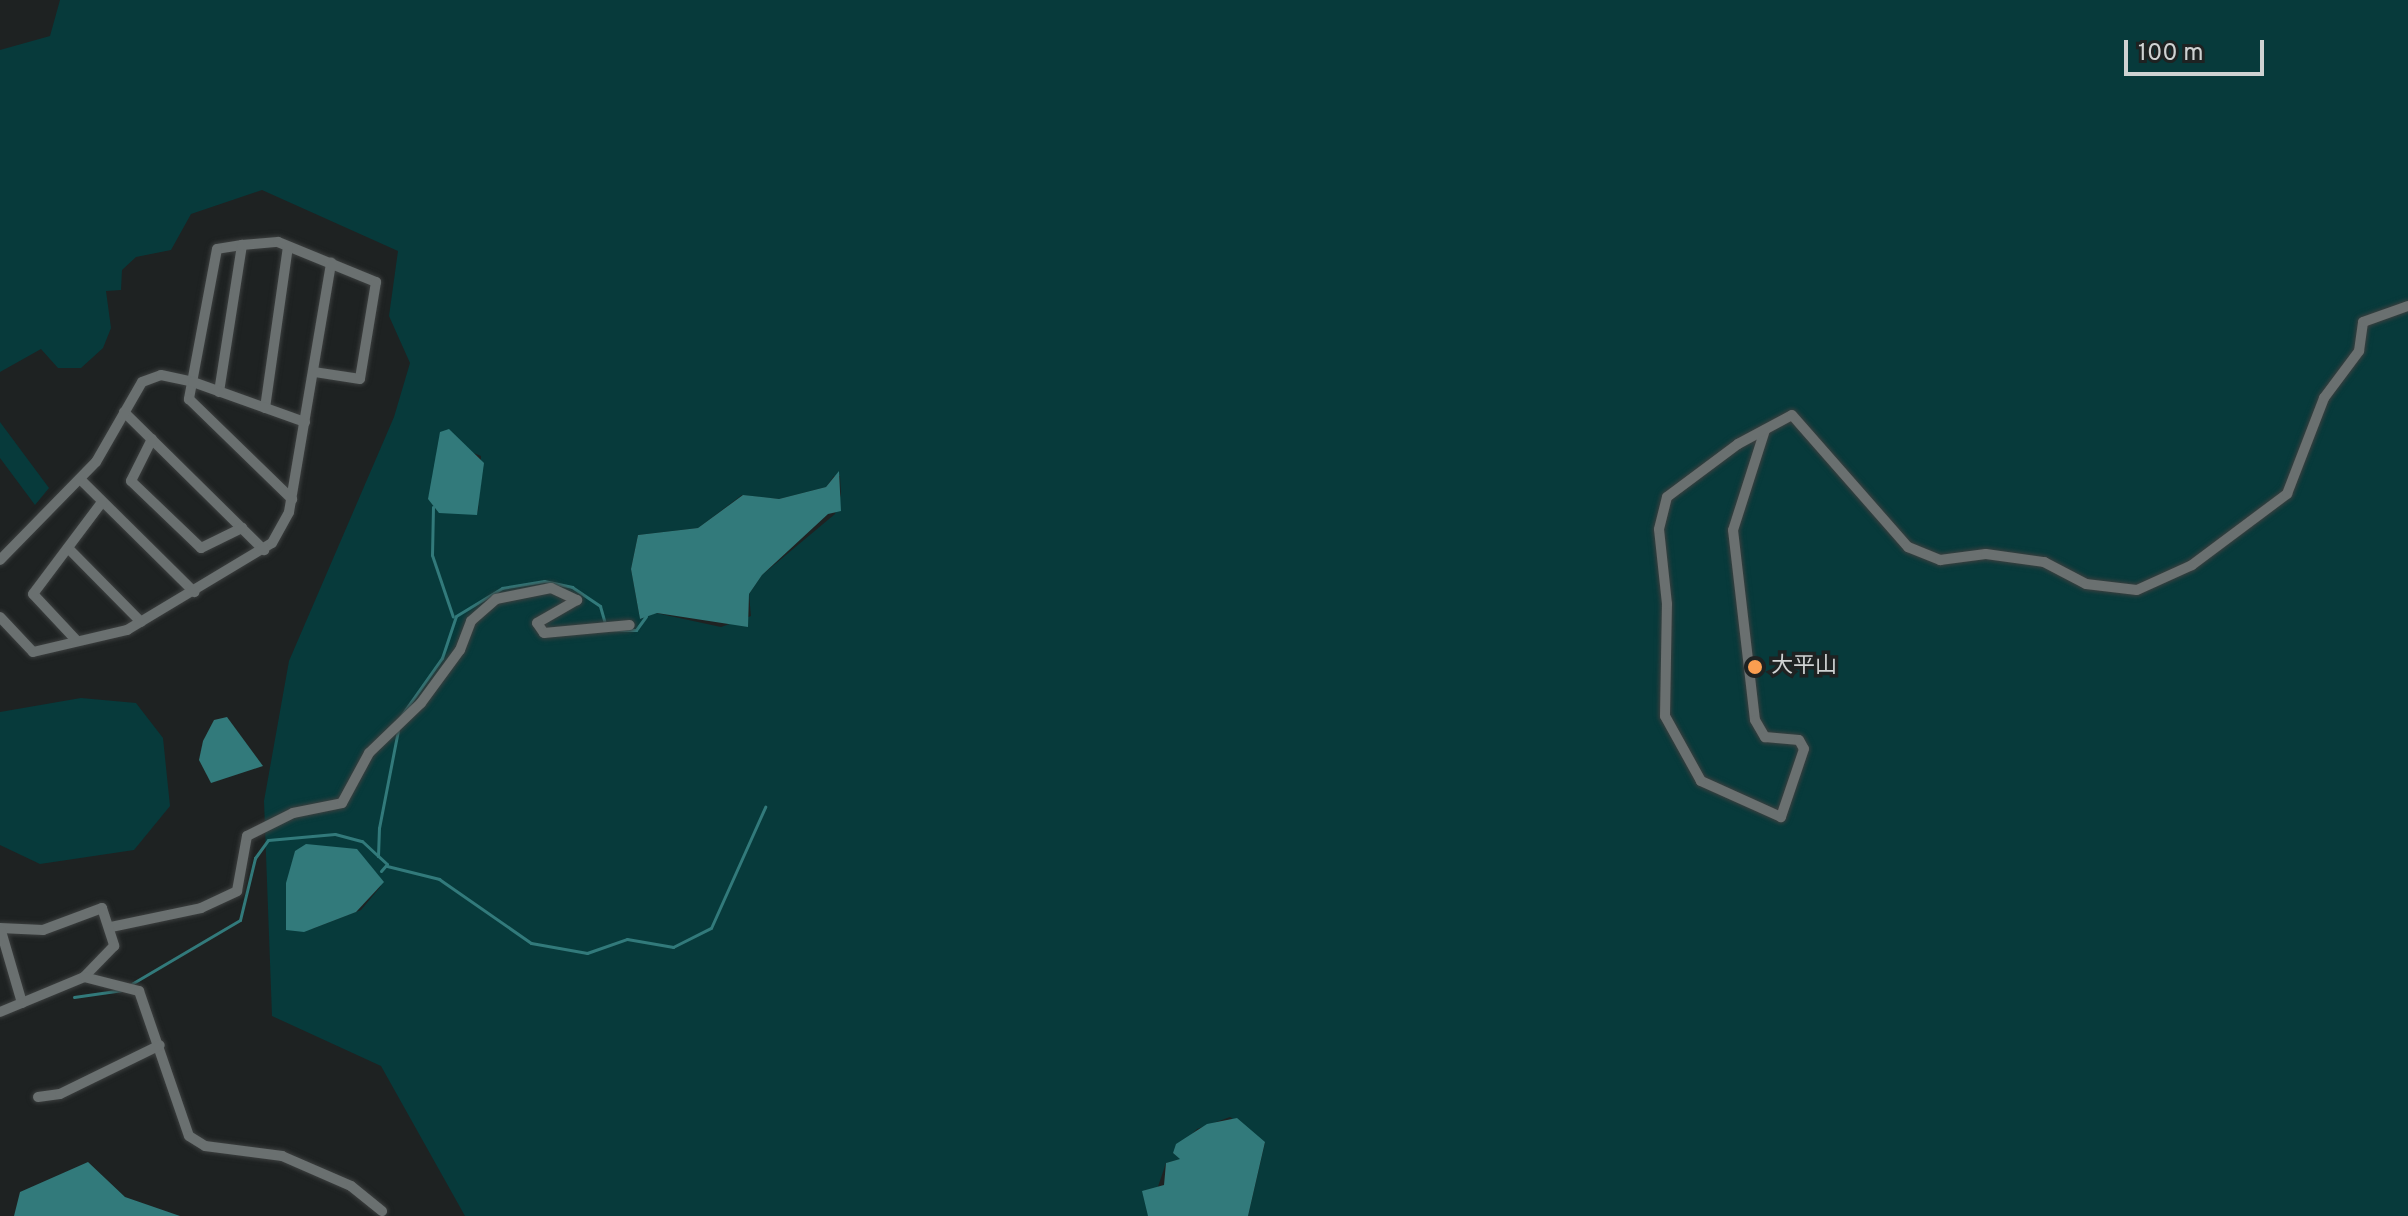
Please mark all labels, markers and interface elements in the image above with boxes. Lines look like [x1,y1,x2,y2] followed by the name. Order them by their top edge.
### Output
[2128,24,2268,74] scale bar
[2138,39,2204,69] text: 100 m
[1771,654,1837,680] place label: 大平山
[1746,658,1764,676] marker: 大平山

